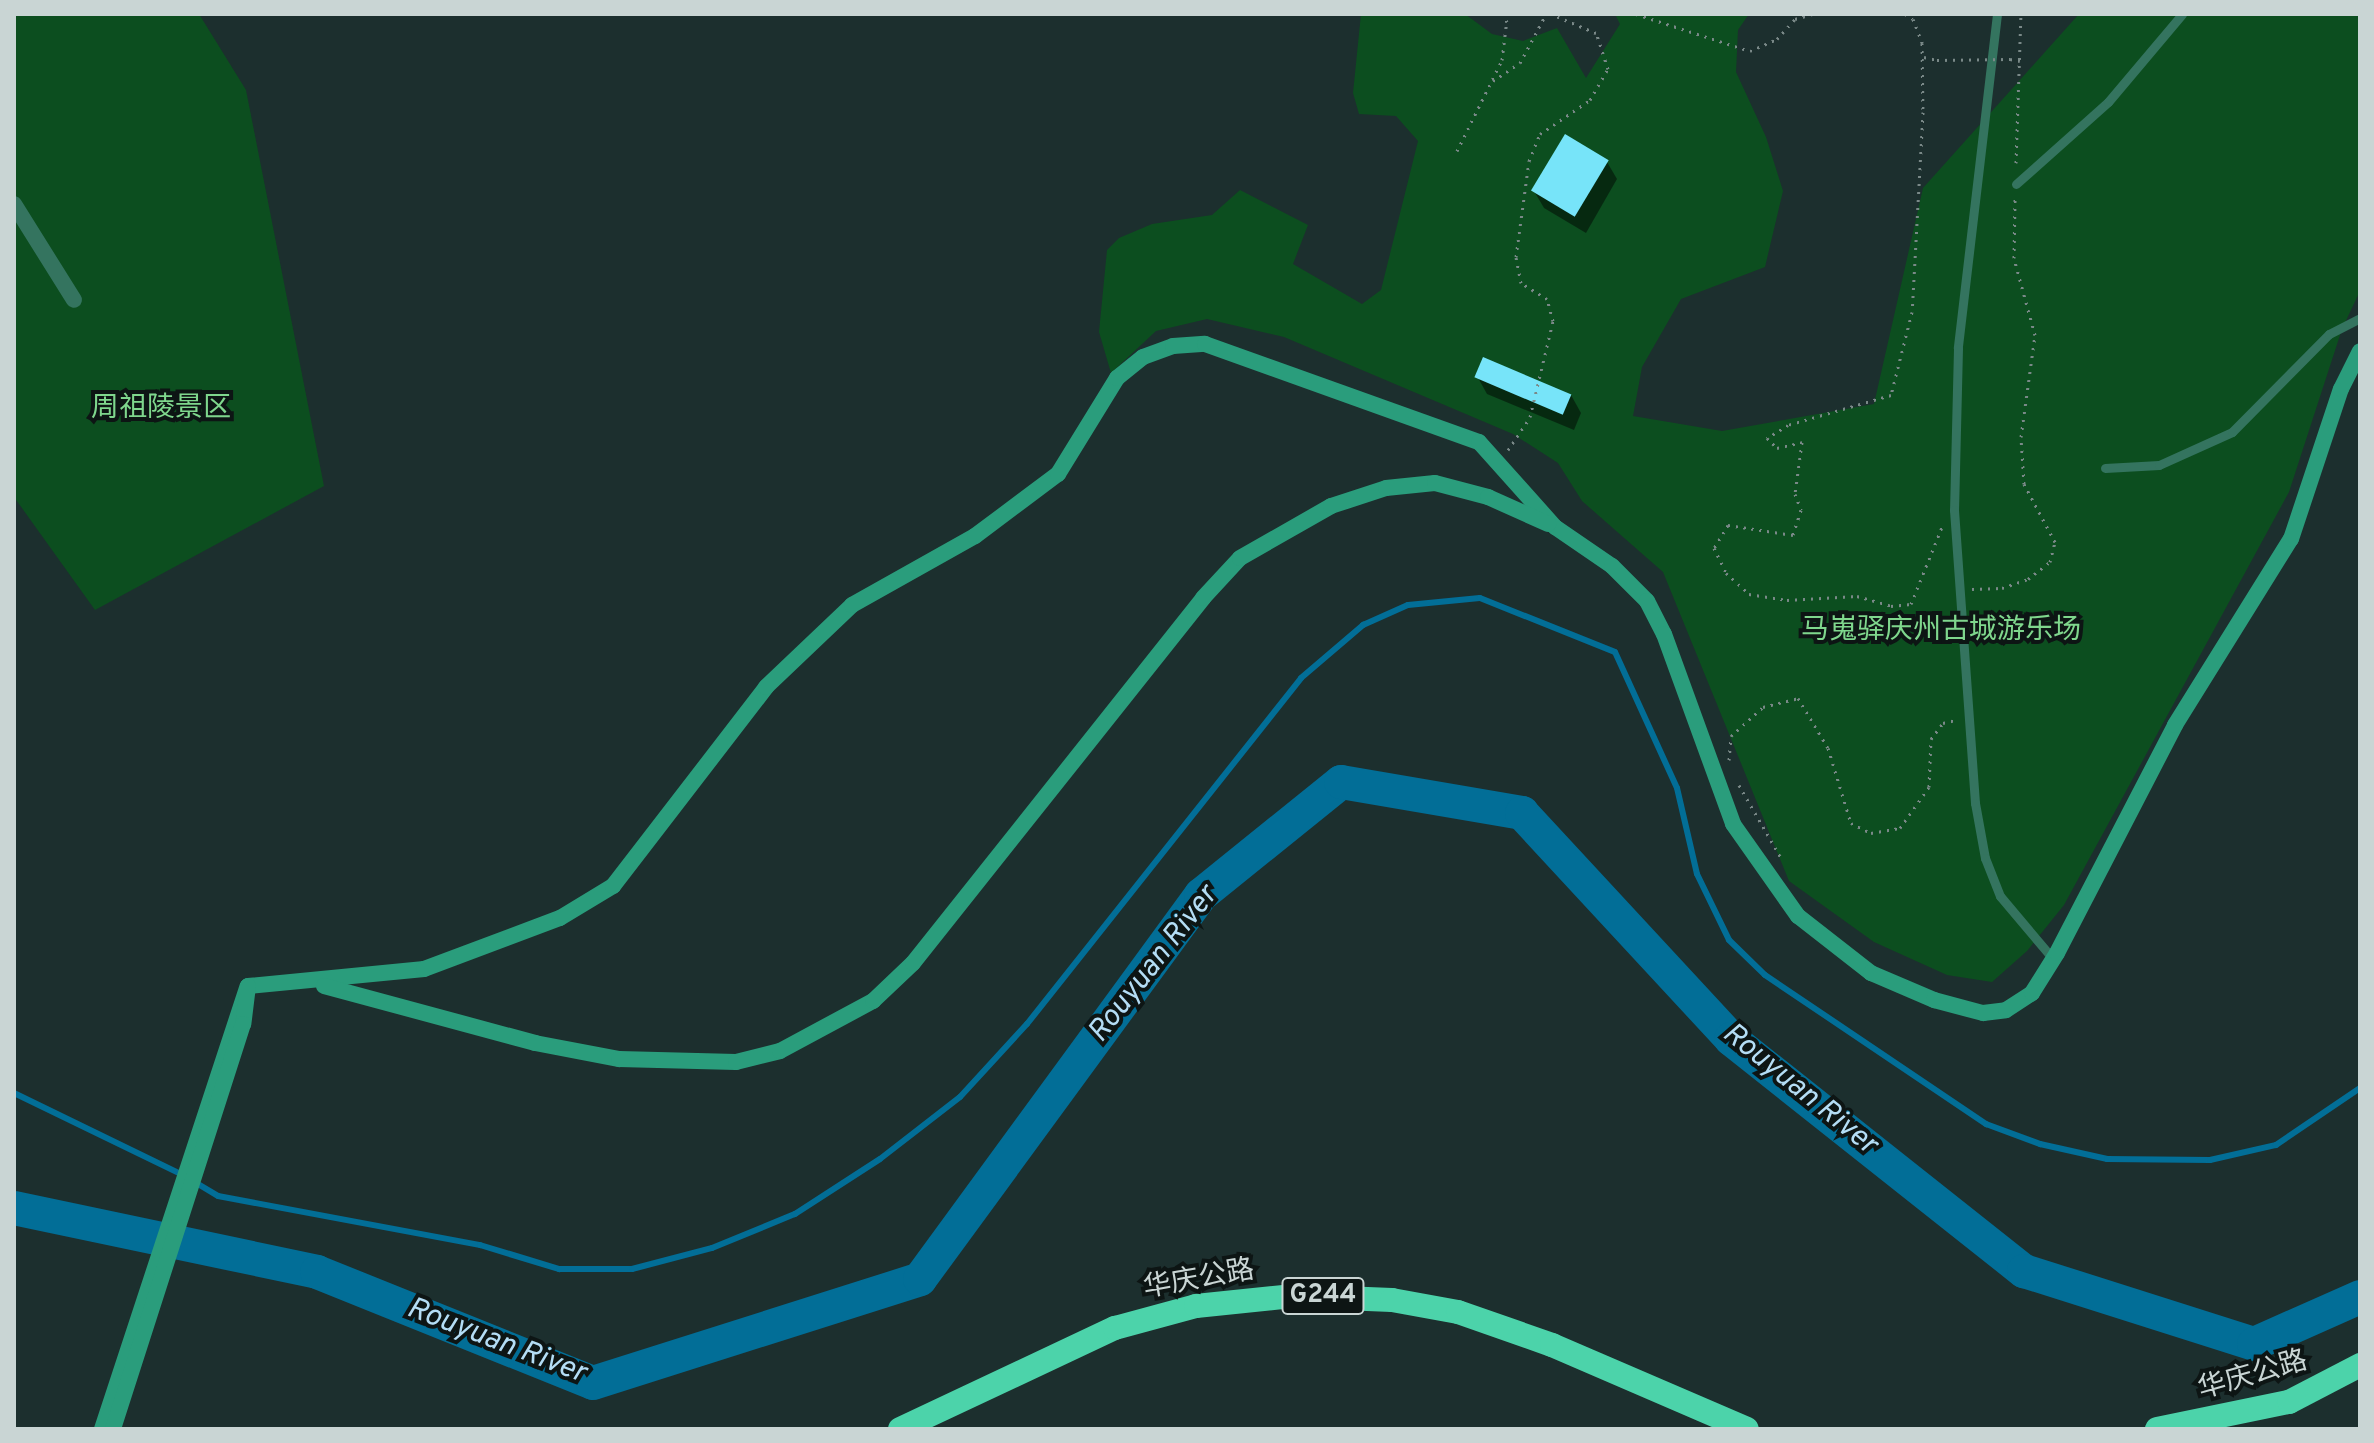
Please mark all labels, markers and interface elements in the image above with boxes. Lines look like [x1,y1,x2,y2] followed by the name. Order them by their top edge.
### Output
[91,392,231,426] park label: 周祖陵景区
[1801,614,2081,648] park label: 马嵬驿庆州古城游乐场
[1082,879,1226,1051] water label: Rouyuan River
[1714,1017,1884,1163] water label: Rouyuan River
[1141,1254,1257,1306] street label: 华庆公路
[1281,1274,1365,1318] road number: G244
[401,1291,591,1393] water label: Rouyuan River
[2195,1344,2311,1408] street label: 华庆公路

